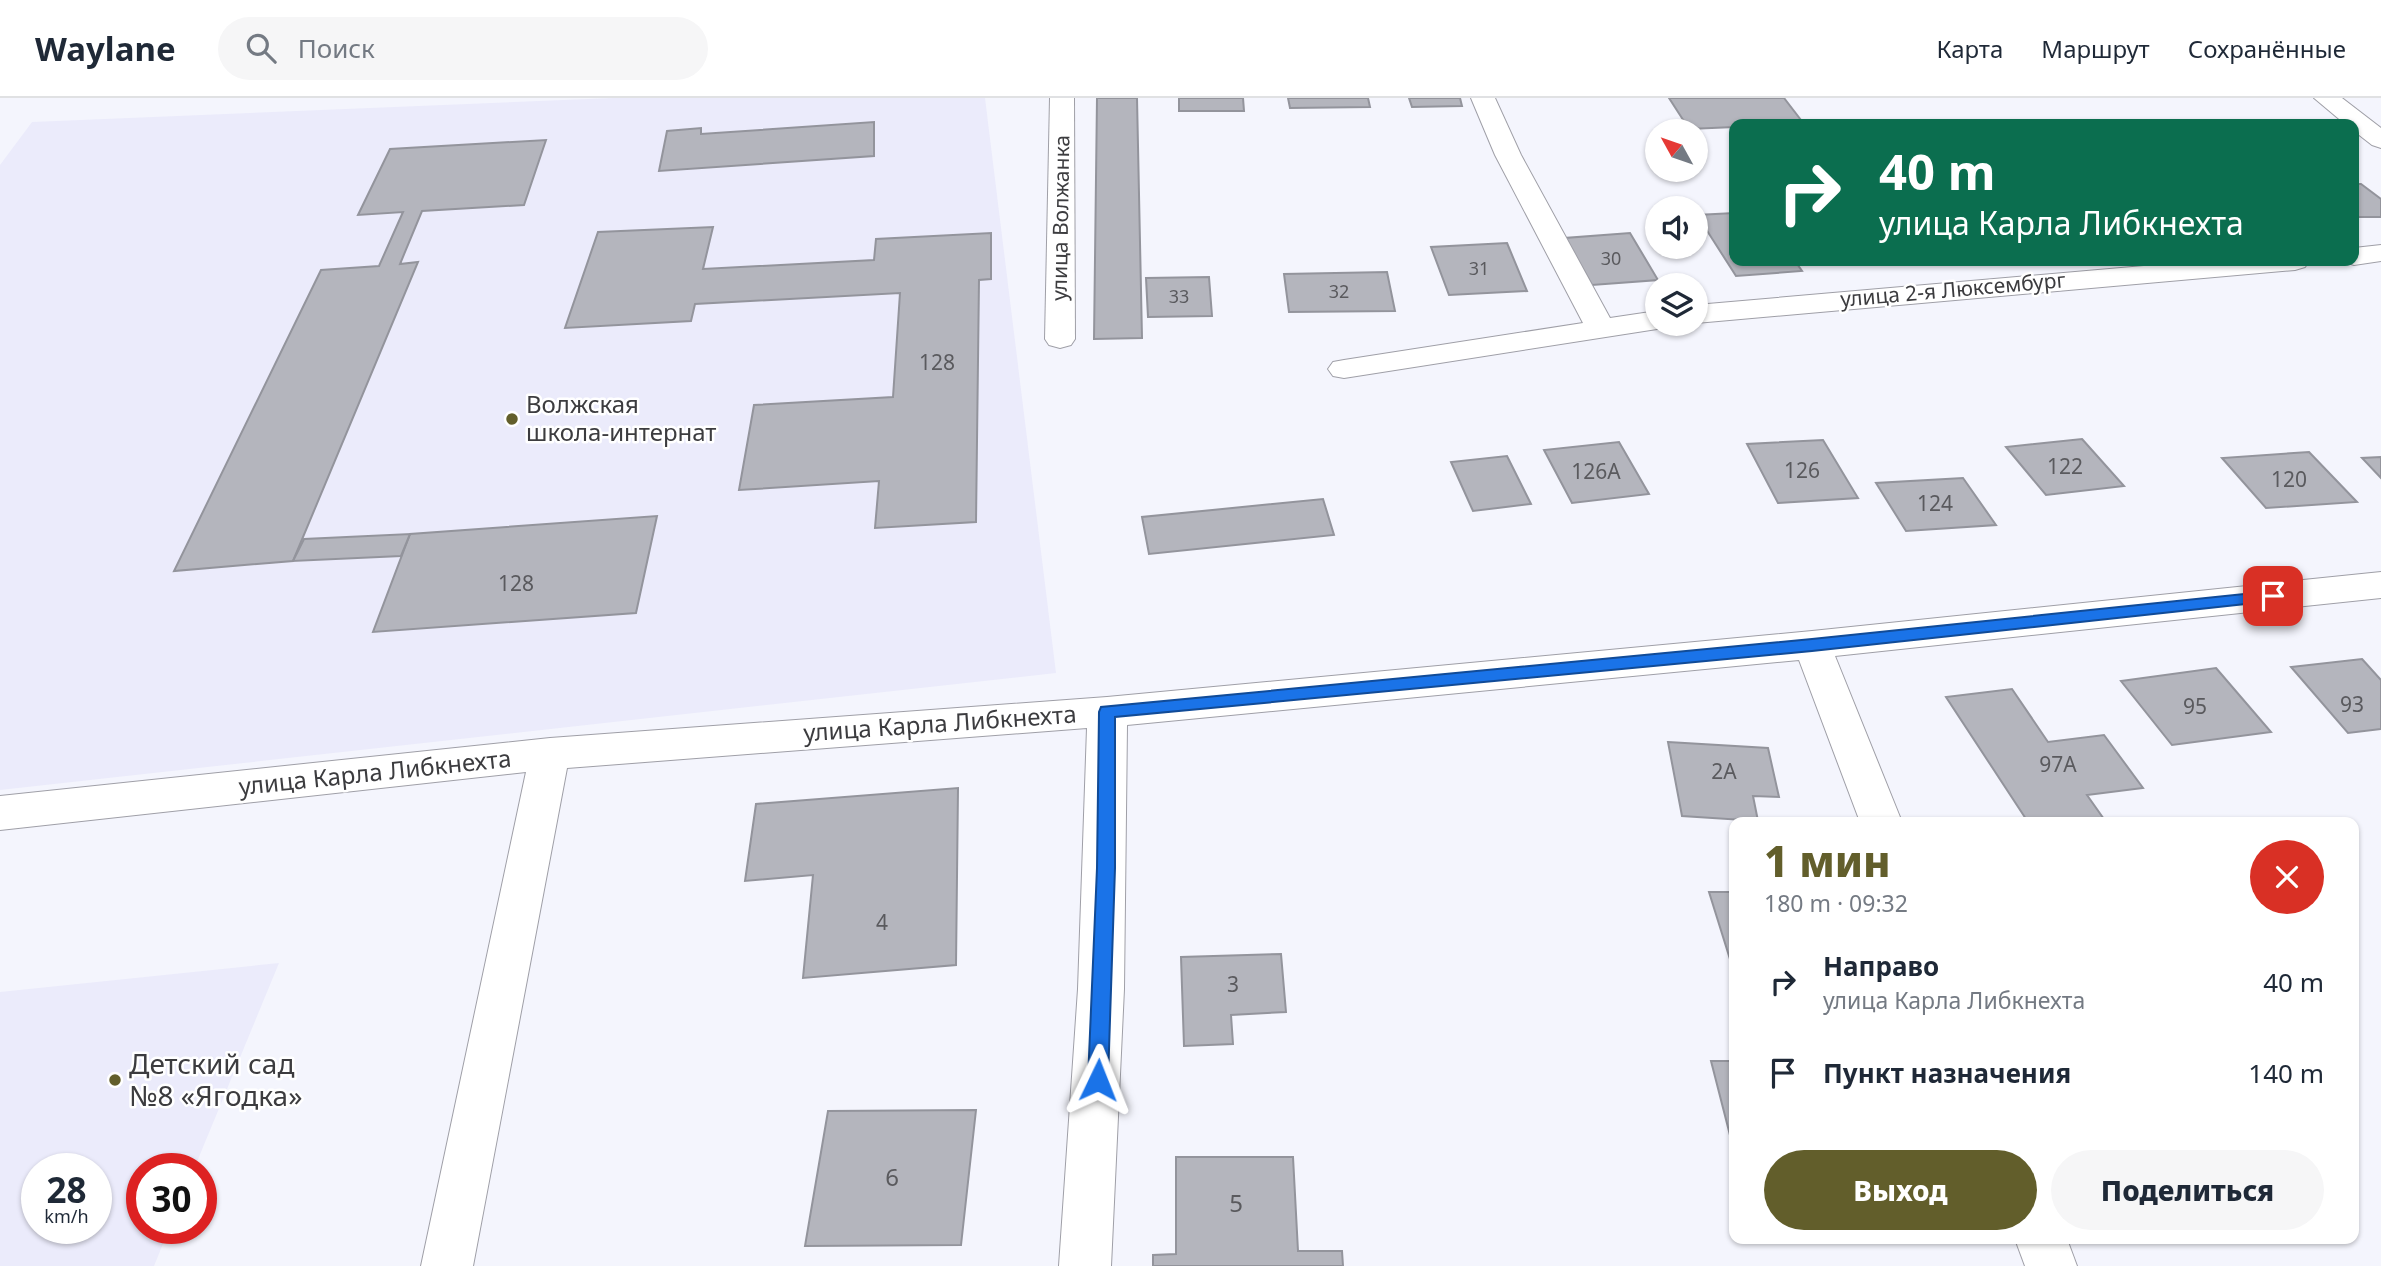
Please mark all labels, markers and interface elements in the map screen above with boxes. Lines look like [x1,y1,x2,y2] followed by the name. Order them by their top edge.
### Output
[218,17,708,80] search box
[35,26,176,71] text: Waylane
[242,29,280,67] icon: search
[298,30,375,66] text: Поиск
[1936,32,2003,65] text: Карта
[2041,32,2150,65] text: Маршрут
[2188,32,2346,65] text: Сохранённые
[1645,119,1708,182] north arrow
[1645,119,1708,336] map controls
[1045,135,1075,301] street label: улица Волжанка
[1879,138,1996,204] text: 40 m
[1764,147,1855,238] icon: right
[1645,196,1708,259] button: sound
[1879,201,2244,244] text: улица Карла Либкнехта
[1601,246,1621,270] house number: 30
[1469,256,1489,280] house number: 31
[1839,265,2067,313] street label: улица 2-я Люксембург
[1645,273,1708,336] button: layers
[1329,279,1349,303] house number: 32
[1169,284,1189,308] house number: 33
[919,348,955,376] house number: 128
[526,387,717,448] place label: Волжская школа-интернат
[504,411,520,427] marker: Волжская школа-интернат
[2047,452,2083,480] house number: 122
[1784,456,1820,484] house number: 126
[1571,457,1621,485] house number: 126А
[2271,465,2307,493] house number: 120
[1917,489,1953,517] house number: 124
[2243,566,2303,626] pin
[498,569,534,597] house number: 128
[2254,577,2292,615] icon: arrive
[2340,690,2364,718] house number: 93
[2183,692,2207,720] house number: 95
[802,697,1078,749] street label: улица Карла Либкнехта
[237,741,513,802] street label: улица Карла Либкнехта
[2039,750,2077,778] house number: 97А
[1711,757,1737,785] house number: 2А
[1764,832,1891,889] text: 1 мин
[2250,840,2324,914] button: close
[1764,887,1908,919] text: 180 m · 09:32
[876,908,888,936] house number: 4
[1823,948,1939,984] text: Направо
[1764,963,1802,1001] icon: right
[2263,964,2324,1000] text: 40 m
[1227,970,1239,998] house number: 3
[1823,984,2085,1016] text: улица Карла Либкнехта
[1061,1043,1135,1117] position arrow
[129,1044,302,1114] place label: Детский сад №8 «Ягодка»
[1764,1054,1802,1092] icon: arrive
[1823,1055,2071,1091] text: Пункт назначения
[2248,1055,2324,1091] text: 140 m
[107,1072,123,1088] marker: Детский сад №8 «Ягодка»
[1764,1150,2037,1230] button: Выход
[2051,1150,2324,1230] button: Поделиться
[126,1153,217,1244] speed limit sign: 30
[885,1160,899,1193] house number: 6
[46,1166,87,1213] text: 28
[1229,1186,1243,1219] house number: 5
[44,1204,89,1228] text: km/h

